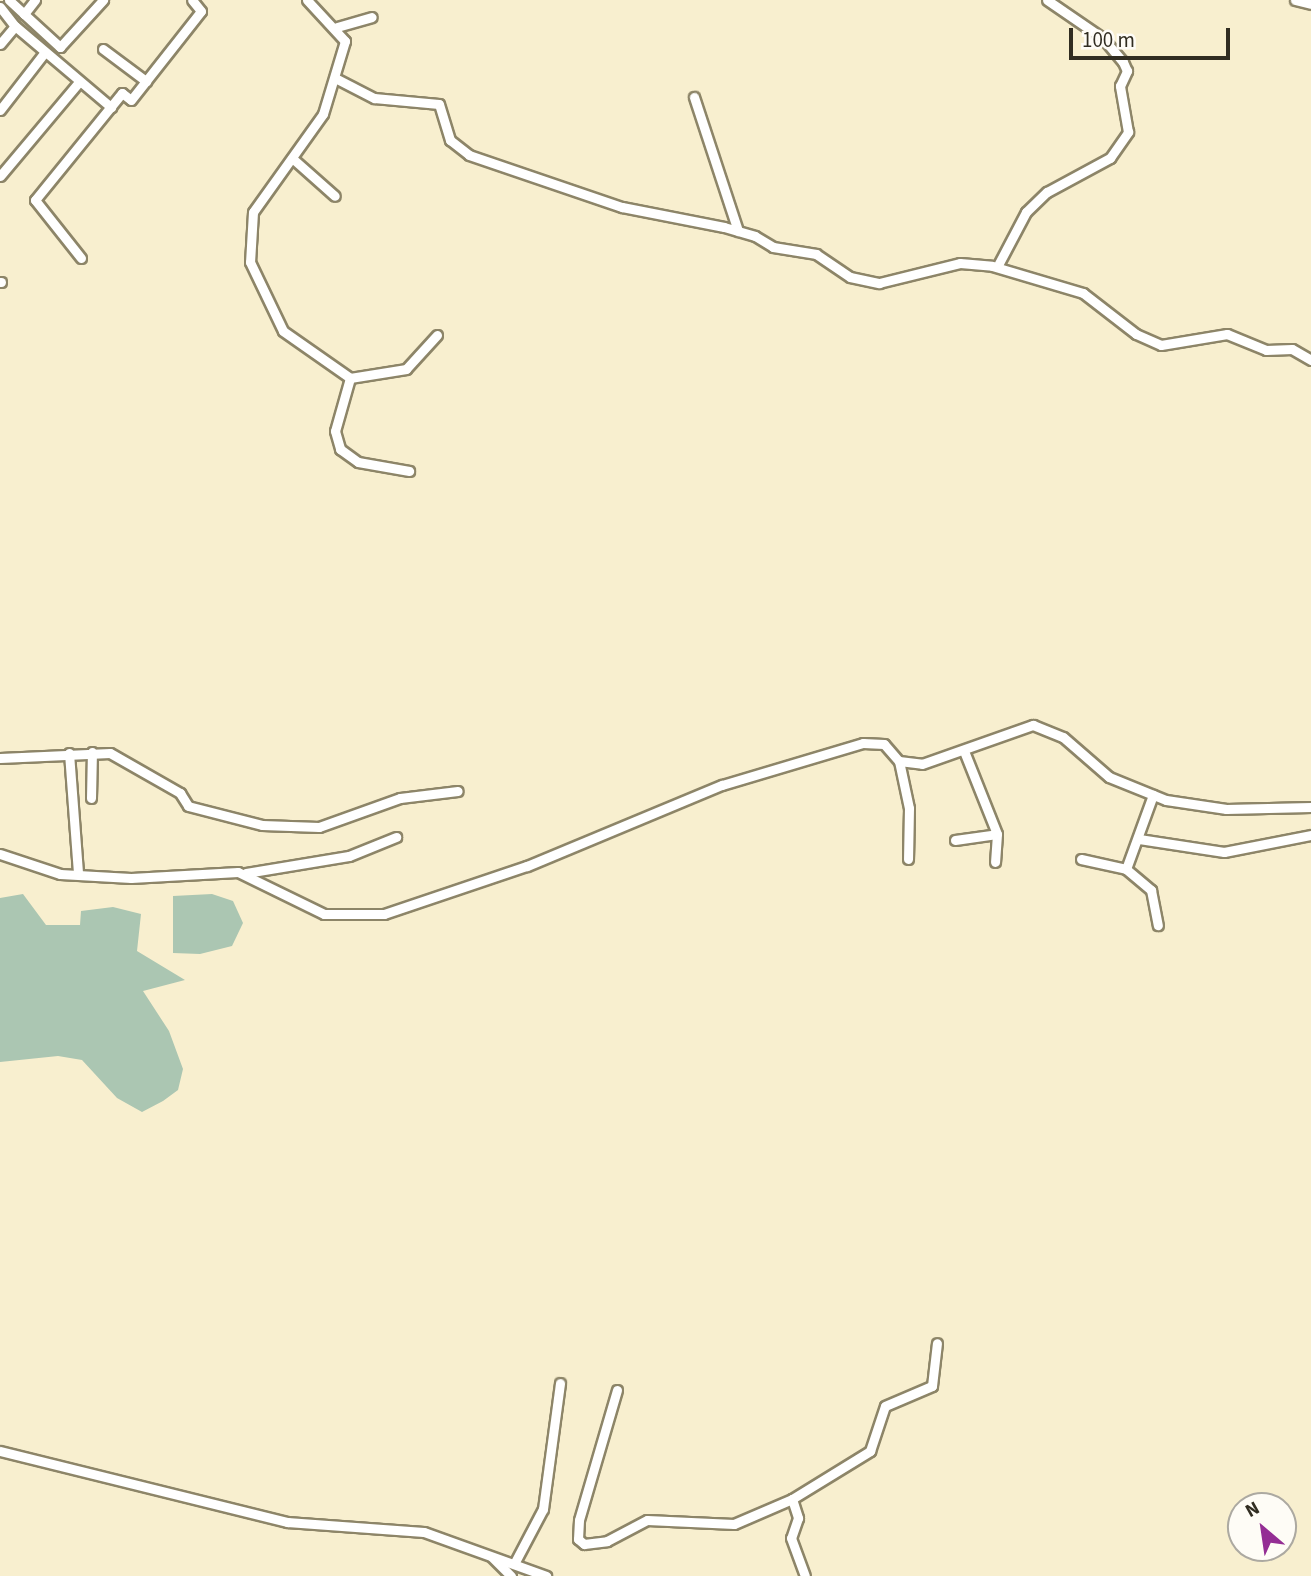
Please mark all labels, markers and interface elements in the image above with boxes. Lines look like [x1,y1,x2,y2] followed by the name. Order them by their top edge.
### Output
[1073,14,1234,58] scale bar
[1082,25,1135,55] text: 100 m
[1227,1492,1297,1562] north arrow
[1240,1495,1265,1525] text: N

